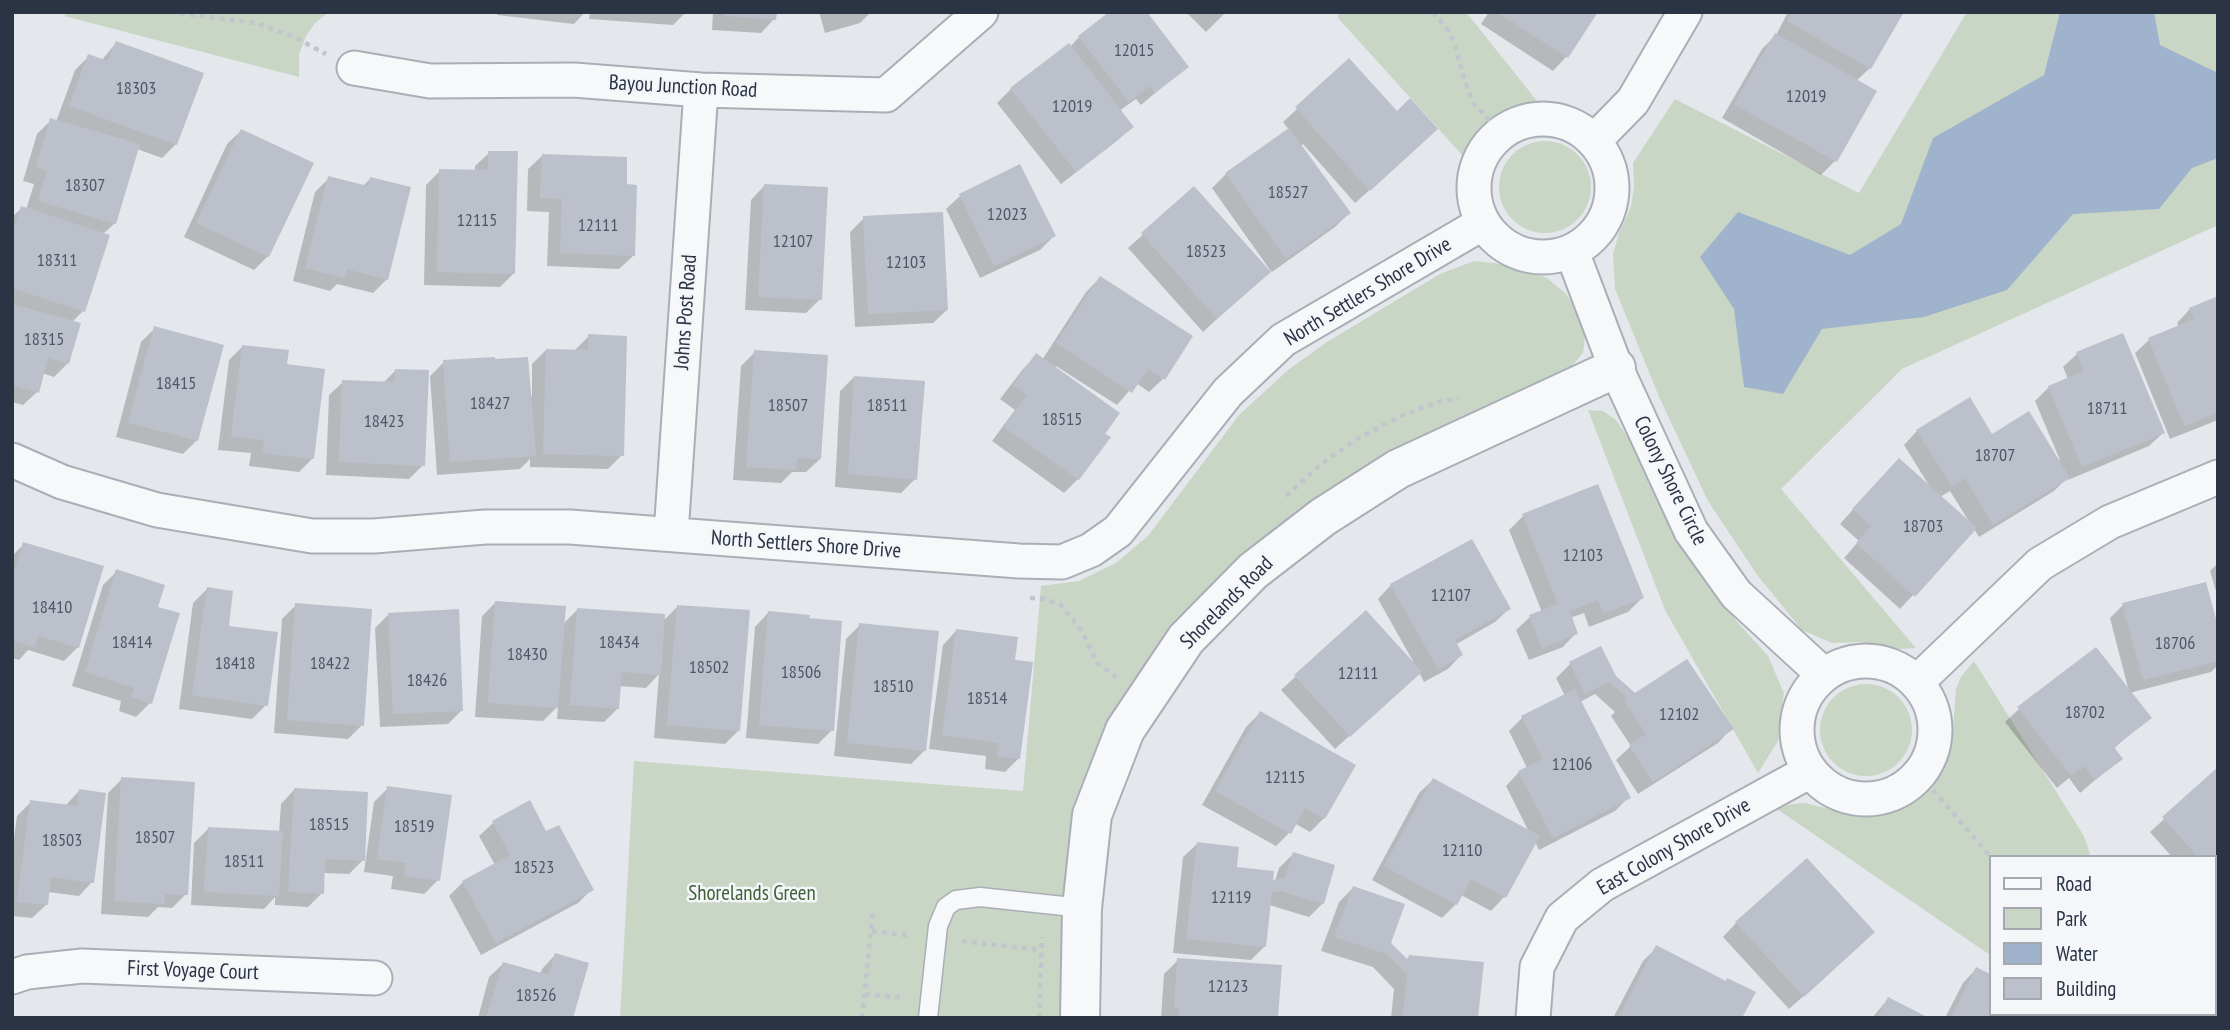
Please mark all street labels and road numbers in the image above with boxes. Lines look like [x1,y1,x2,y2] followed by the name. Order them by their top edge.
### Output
[608,71,758,103] street label: Bayou Junction Road
[1280,232,1456,352] street label: North Settlers Shore Drive
[669,254,703,370] street label: Johns Post Road
[1628,412,1712,550] street label: Colony Shore Circle
[710,526,902,564] street label: North Settlers Shore Drive
[1175,551,1279,655] street label: Shorelands Road
[1593,793,1755,901] street label: East Colony Shore Drive
[127,956,259,986] street label: First Voyage Court

